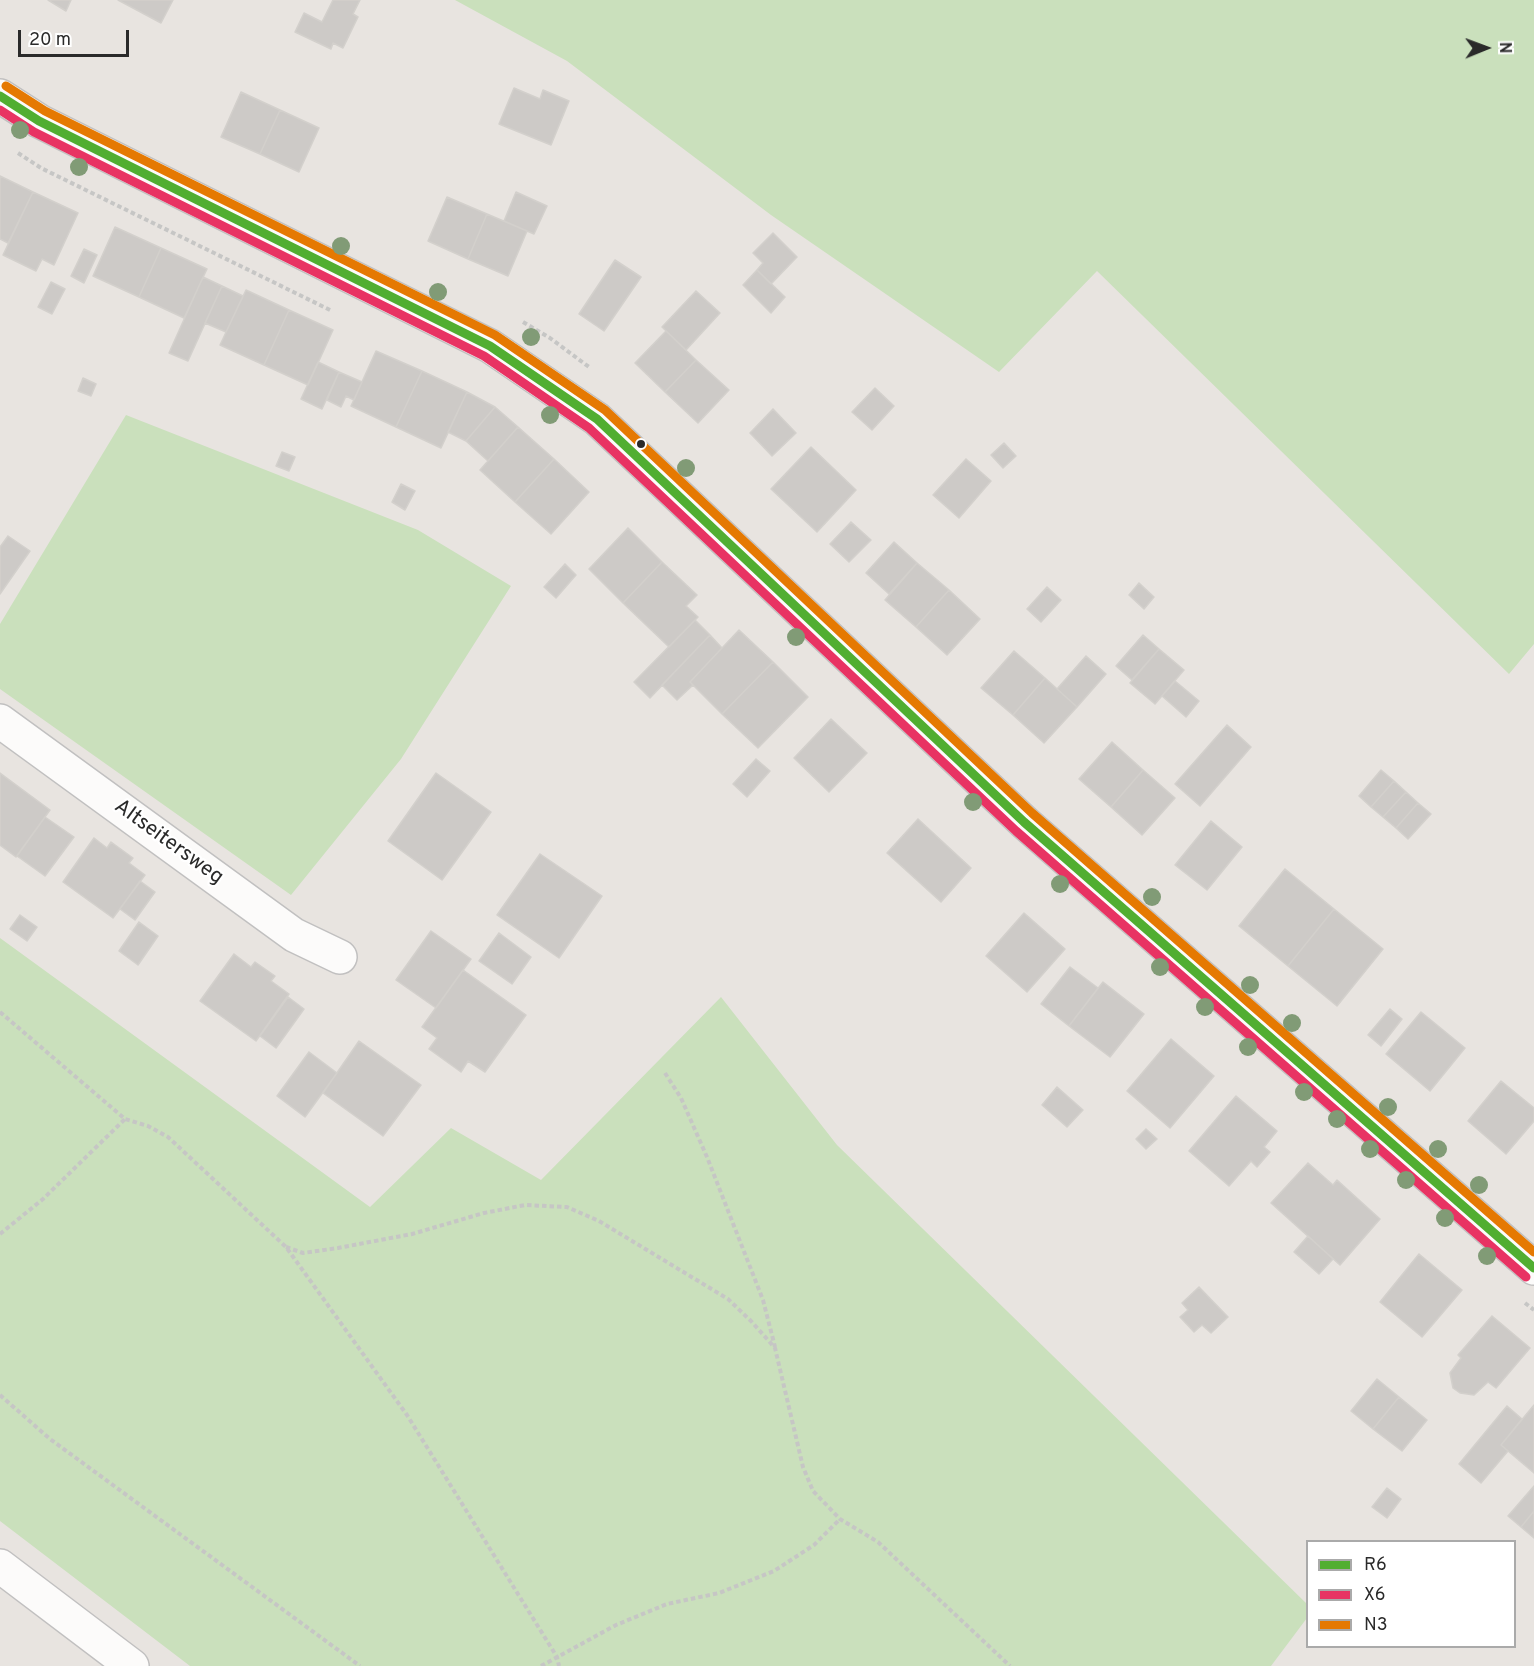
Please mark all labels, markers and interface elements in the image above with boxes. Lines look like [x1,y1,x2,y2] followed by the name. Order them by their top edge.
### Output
[21,18,132,56] scale bar
[1456,18,1516,78] north arrow
[29,29,71,52] text: 20 m
[1494,42,1514,54] text: N
[635,438,647,450] unlabelled marker
[108,795,228,891] street label: Altseitersweg
[1306,1540,1516,1648] legend
[1364,1554,1387,1577] text: R6
[1364,1584,1386,1607] text: X6
[1364,1614,1388,1637] text: N3

